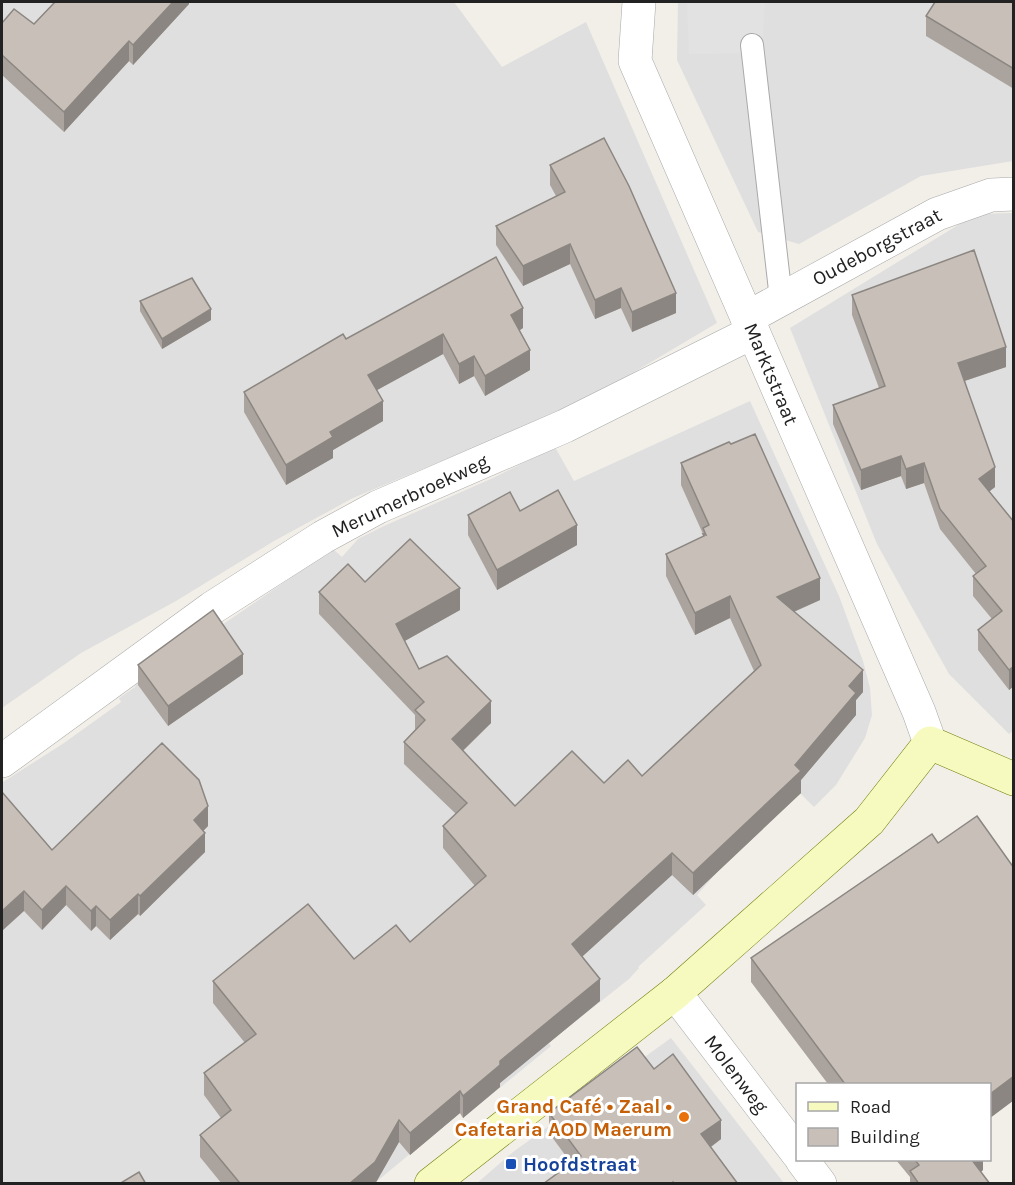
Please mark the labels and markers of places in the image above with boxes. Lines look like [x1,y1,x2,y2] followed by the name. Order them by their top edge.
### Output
[455,1095,672,1141] place label: Grand Café • Zaal • Cafetaria AOD Maerum
[677,1110,691,1124] marker: Grand Café • Zaal • Cafetaria AOD Maerum
[523,1153,637,1176] place label: Hoofdstraat
[504,1157,518,1171] marker: Hoofdstraat

